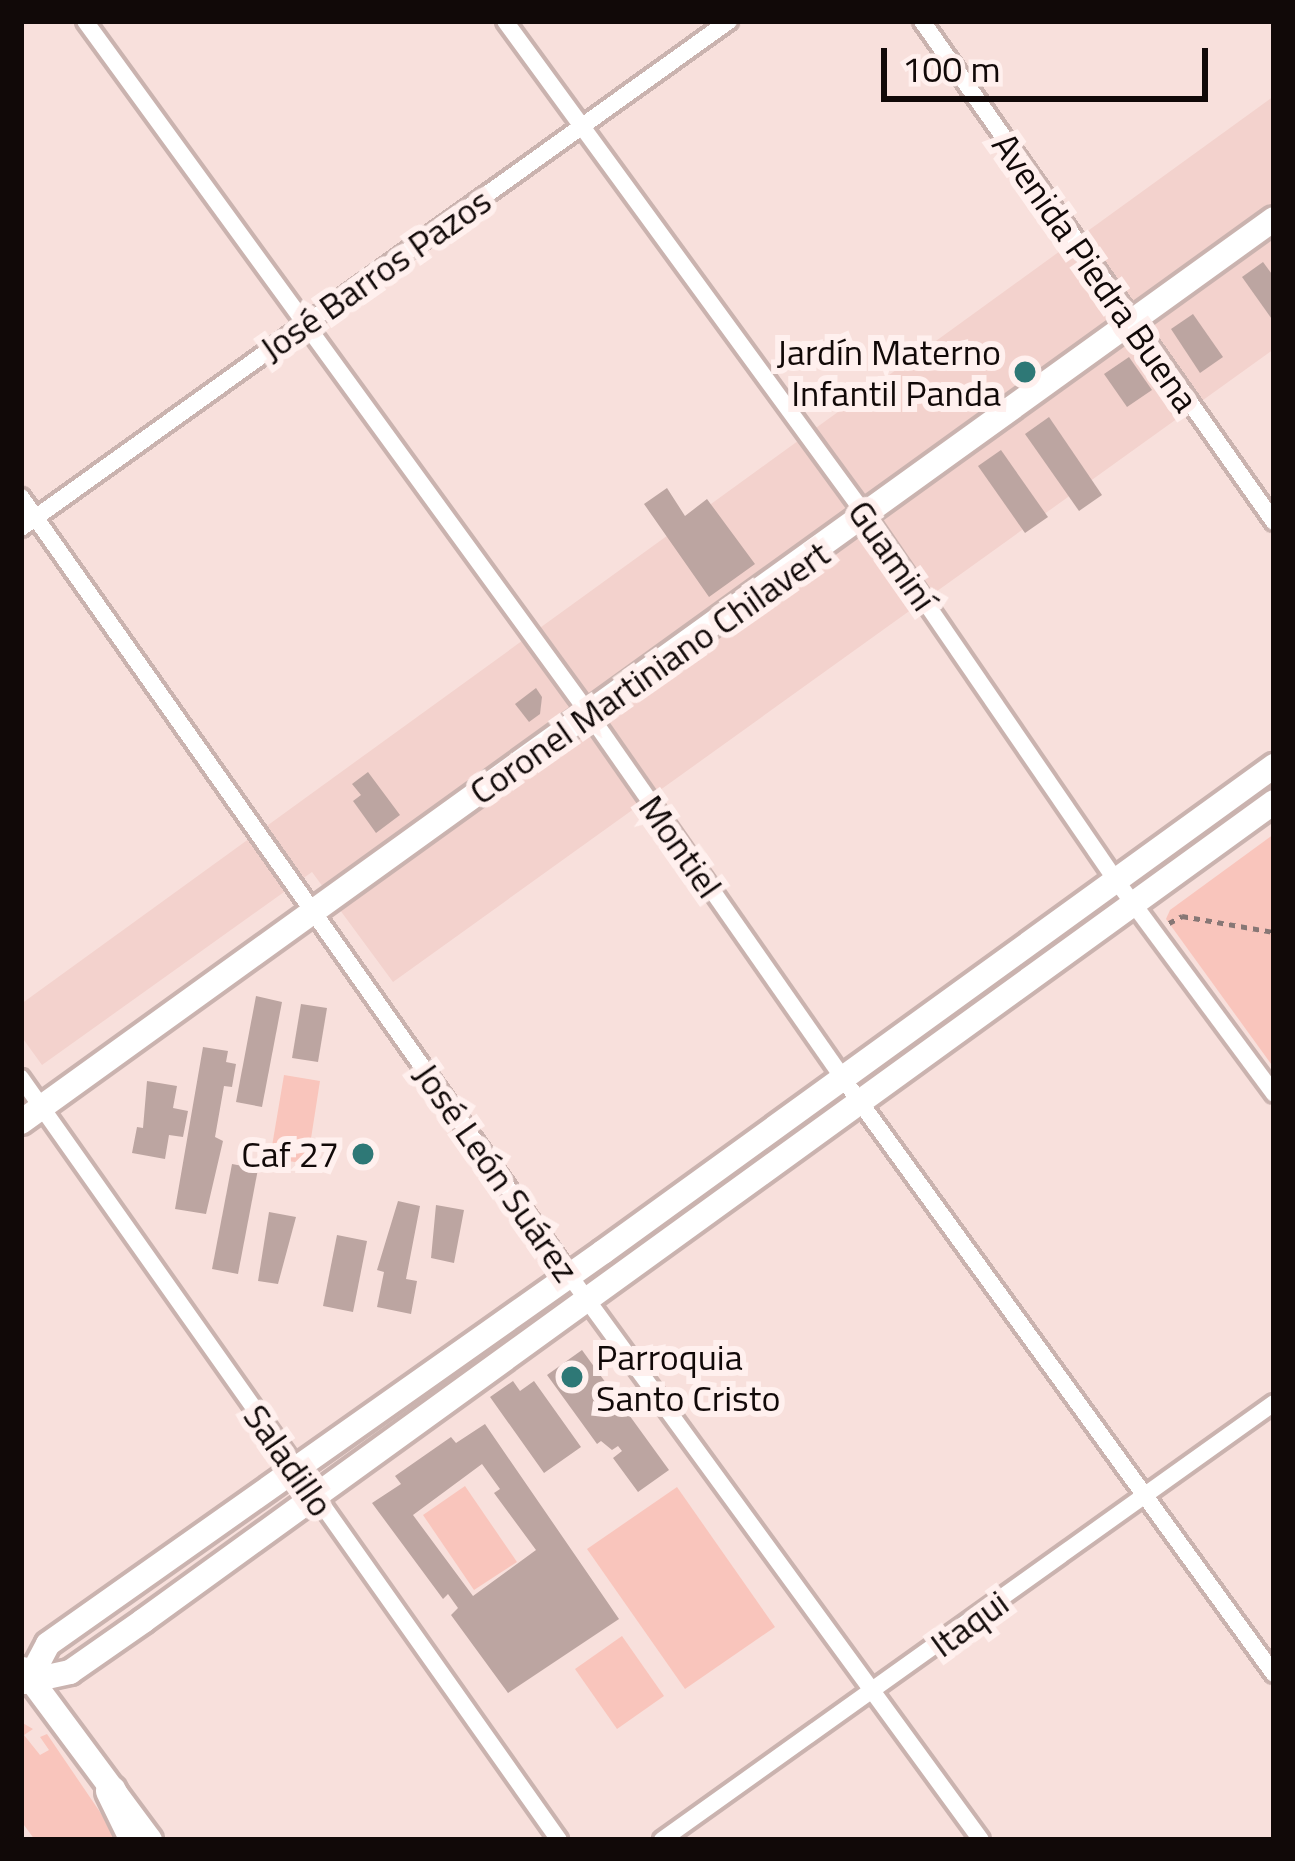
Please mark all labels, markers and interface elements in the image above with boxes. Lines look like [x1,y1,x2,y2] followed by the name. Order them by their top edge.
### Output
[887,24,1214,98] scale bar
[902,41,1001,96] text: 100 m
[984,124,1208,420] street label: Avenida Piedra Buena
[251,178,499,370] street label: José Barros Pazos
[777,329,1001,414] place label: Jardín Materno Infantil Panda
[1012,359,1038,385] marker: Jardín Materno Infantil Panda
[840,492,946,618] street label: Guaminí
[461,531,837,813] street label: Coronel Martiniano Chilavert
[630,786,732,906] street label: Montiel
[406,1054,588,1290] street label: José León Suárez
[241,1132,339,1176] place label: Caf 27
[350,1141,376,1167] marker: Caf 27
[596,1334,780,1419] place label: Parroquia Santo Cristo
[559,1364,585,1390] marker: Parroquia Santo Cristo
[235,1396,343,1524] street label: Saladillo
[922,1580,1016,1666] street label: Itaqui

